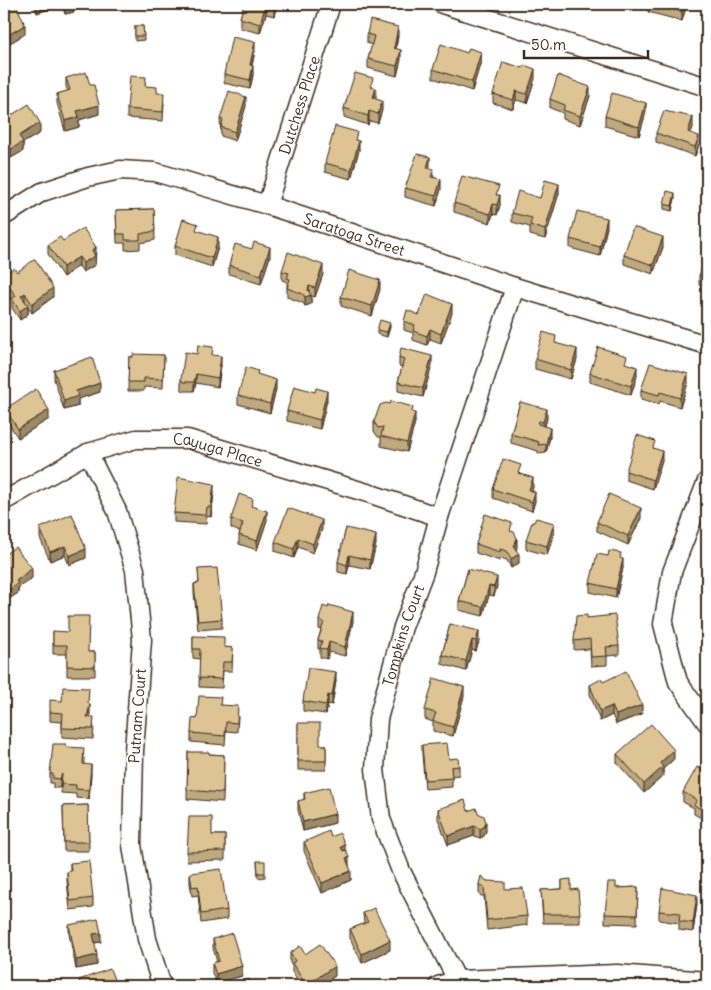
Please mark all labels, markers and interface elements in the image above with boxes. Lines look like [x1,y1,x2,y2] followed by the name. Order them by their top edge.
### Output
[524,28,647,60] scale bar
[531,35,566,54] text: 50 m
[274,53,323,157] street label: Dutchess Place
[301,208,408,260] street label: Saratoga Street
[173,430,265,470] street label: Cayuga Place
[378,582,428,688] street label: Tompkins Court
[124,668,150,764] street label: Putnam Court

